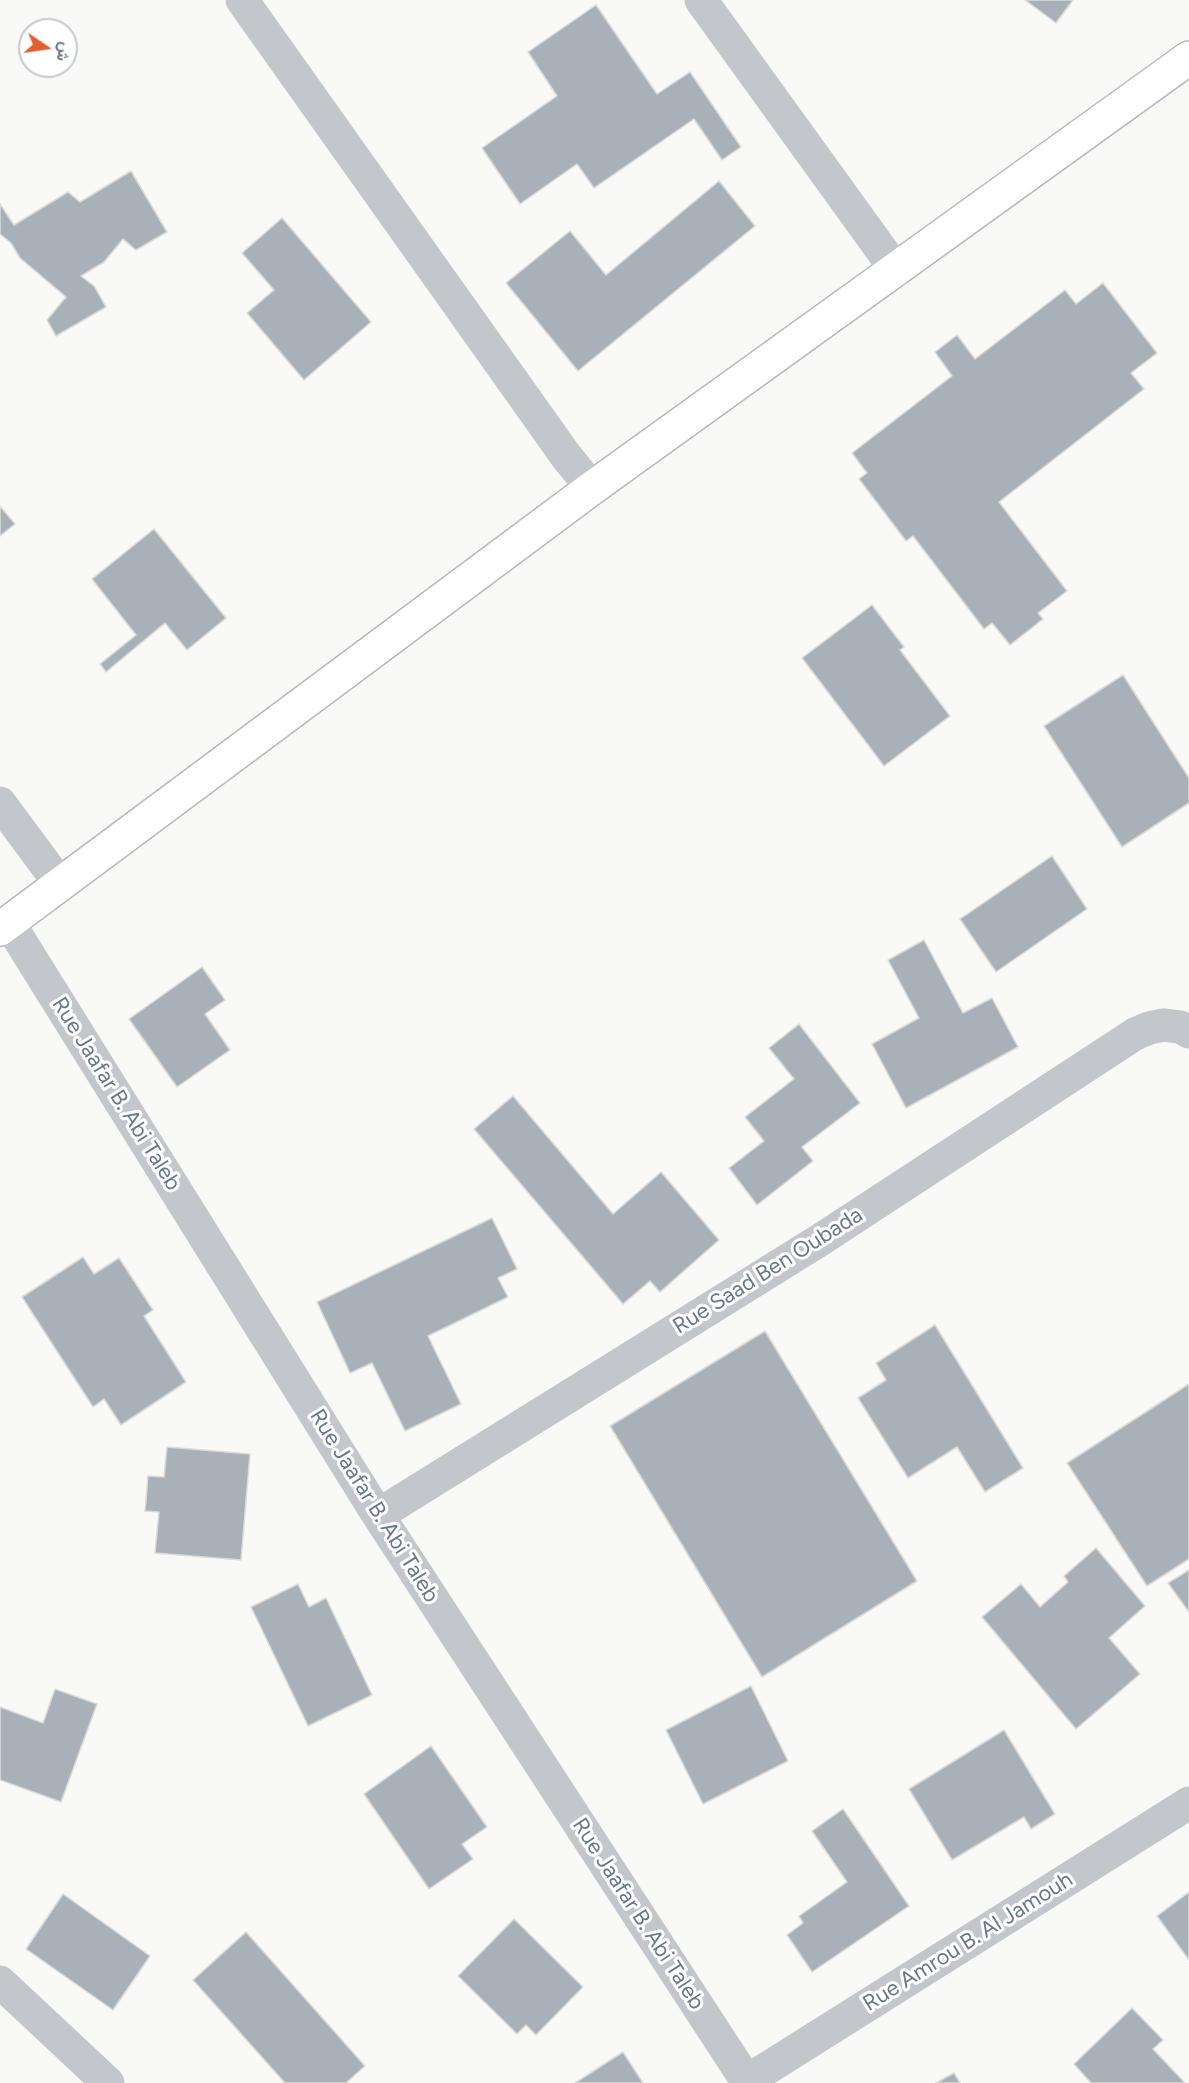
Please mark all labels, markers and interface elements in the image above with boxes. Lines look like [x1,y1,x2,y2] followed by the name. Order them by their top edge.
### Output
[18,18,78,78] north arrow
[53,40,75,63] text: ش
[46,992,186,1196] street label: Rue Jaafar B. Abi Taleb
[668,1202,868,1340] street label: Rue Saad Ben Oubada
[304,1404,444,1608] street label: Rue Jaafar B. Abi Taleb
[566,1813,710,2015] street label: Rue Jaafar B. Abi Taleb
[858,1867,1078,2017] street label: Rue Amrou B. Al Jamouh

